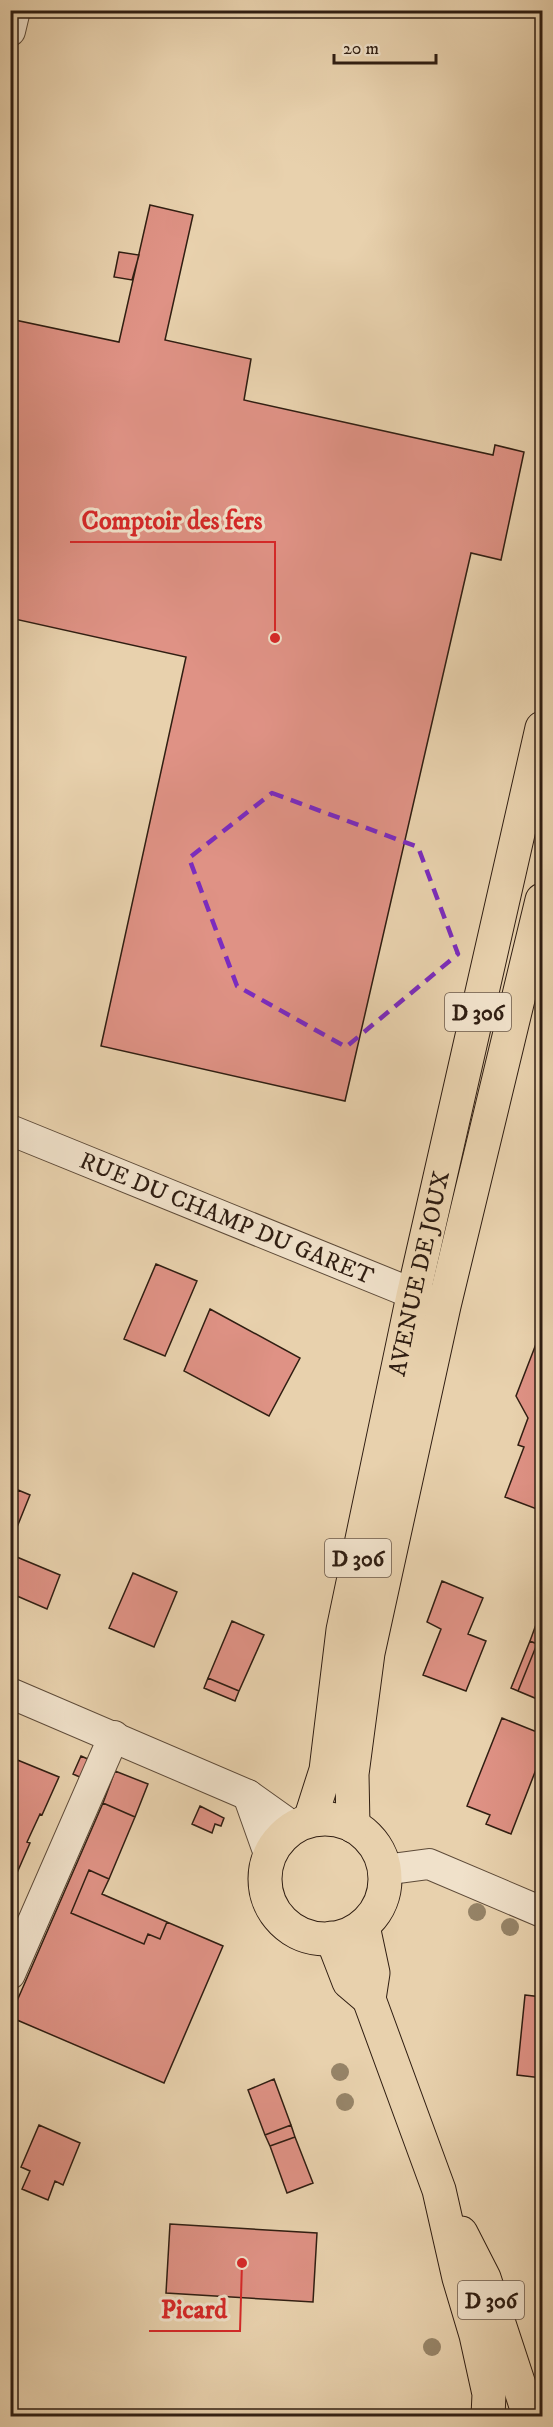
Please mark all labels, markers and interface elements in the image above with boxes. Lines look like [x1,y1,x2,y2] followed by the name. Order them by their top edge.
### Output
[334,27,436,65] scale bar
[343,38,379,60] text: 20 m
[70,498,275,542] callout: Comptoir des fers
[82,505,263,538] text: Comptoir des fers
[445,993,511,1031] road number: D 306
[75,1146,378,1292] street label: RUE DU CHAMP DU GARET
[383,1168,457,1379] street label: AVENUE DE JOUX
[325,1539,391,1577] road number: D 306
[458,2281,524,2319] road number: D 306
[149,2287,240,2331] callout: Picard
[161,2294,228,2327] text: Picard

